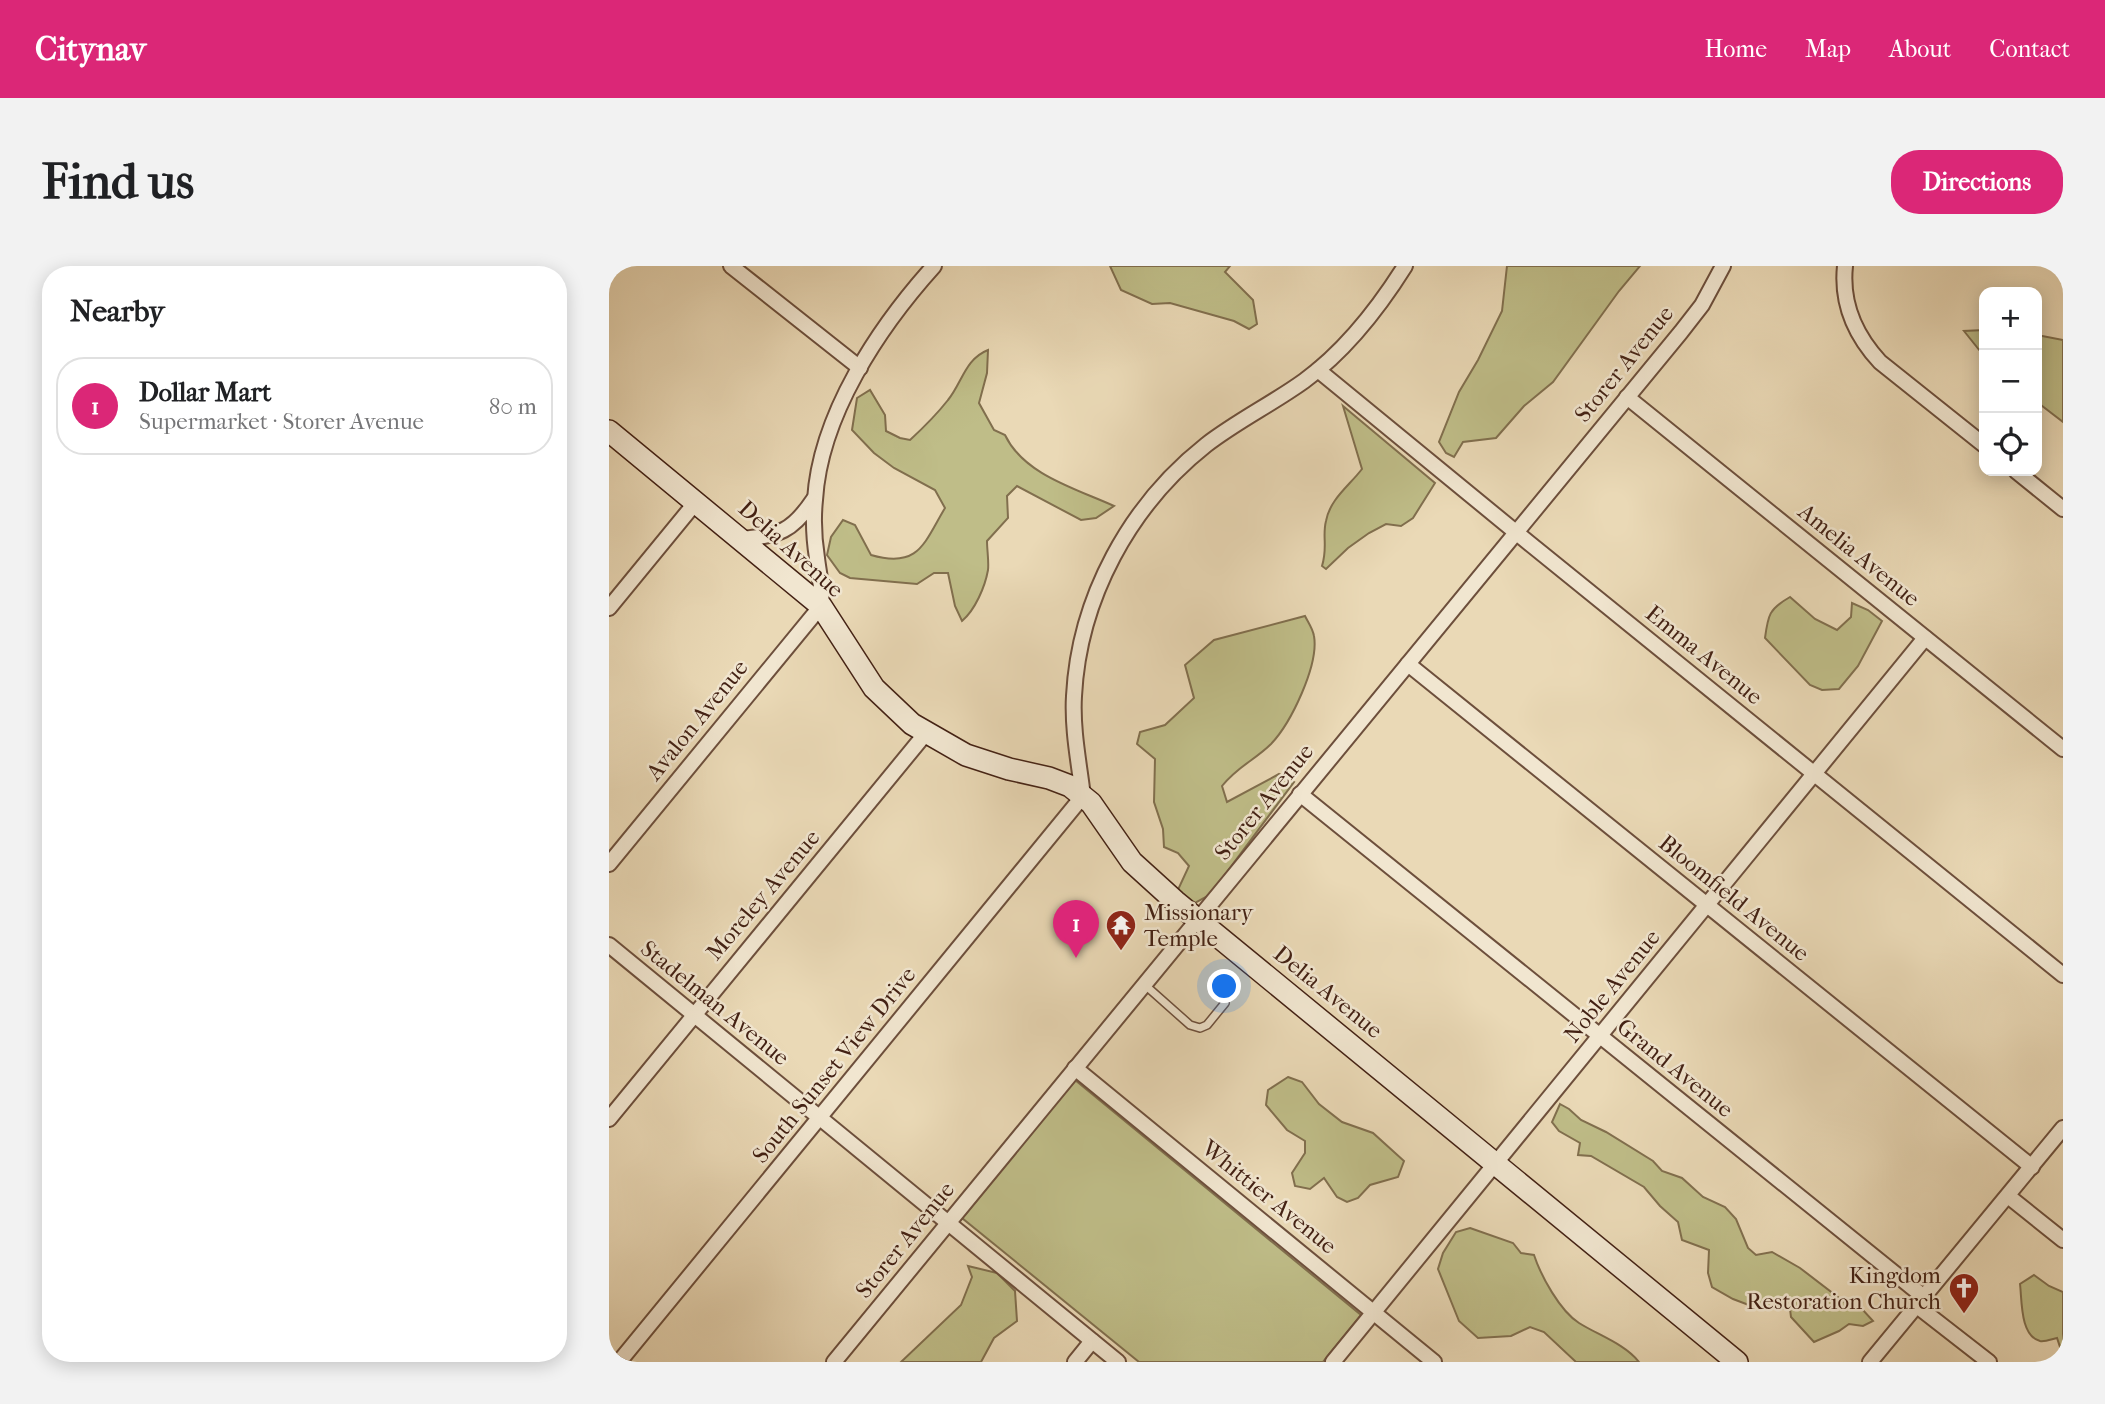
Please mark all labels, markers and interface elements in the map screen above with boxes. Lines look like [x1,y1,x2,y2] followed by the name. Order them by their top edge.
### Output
[35,30,146,69] text: Citynav
[1705,35,1767,63] text: Home
[1805,35,1851,63] text: Map
[1889,35,1951,63] text: About
[1989,35,2070,63] text: Contact
[1891,150,2063,214] button: Directions
[42,153,194,211] text: Find us
[1979,287,2042,476] map controls
[1979,287,2042,350] button: +
[70,294,165,329] text: Nearby
[1569,300,1679,428] street label: Storer Avenue
[1979,350,2042,413] button: −
[139,377,271,408] text: Dollar Mart
[91,393,99,420] text: 1
[489,393,537,420] text: 80 m
[139,408,424,435] text: Supermarket · Storer Avenue
[1979,413,2042,476] button: locate
[733,495,849,603] street label: Delia Avenue
[1792,497,1925,612] street label: Amelia Avenue
[1640,600,1768,710] street label: Emma Avenue
[640,655,754,786] street label: Avalon Avenue
[1209,738,1319,866] street label: Storer Avenue
[701,824,825,966] street label: Moreley Avenue
[1653,829,1815,967] street label: Bloomfield Avenue
[1144,899,1254,952] place label: Missionary Temple
[1053,900,1099,958] pin: 1
[1104,908,1138,952] temple icon: Missionary Temple
[1558,924,1666,1048] street label: Noble Avenue
[635,935,795,1071] street label: Stadelman Avenue
[1268,940,1388,1044] street label: Delia Avenue
[747,962,921,1168] street label: South Sunset View Drive
[1207,969,1241,1003] your location
[1611,1013,1739,1123] street label: Grand Avenue
[1195,1134,1342,1260] street label: Whittier Avenue
[850,1176,960,1304] street label: Storer Avenue
[1746,1262,1941,1315] place label: Kingdom Restoration Church
[1947,1271,1981,1315] church icon: Kingdom Restoration Church

